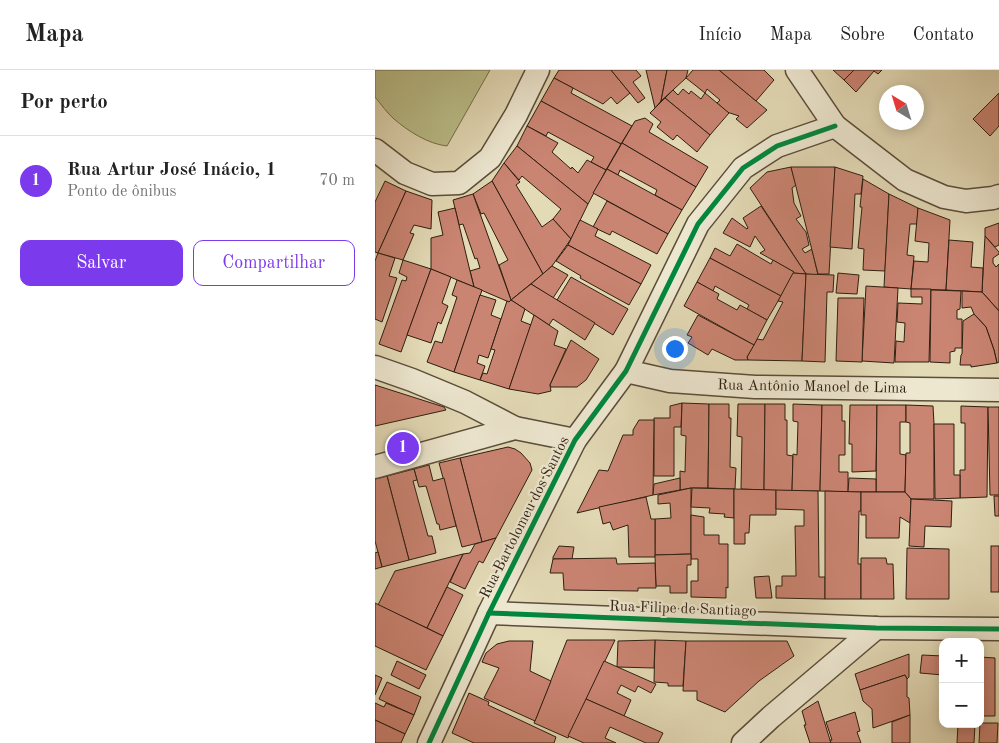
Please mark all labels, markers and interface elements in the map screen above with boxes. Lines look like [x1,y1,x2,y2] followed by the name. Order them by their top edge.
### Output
[25,23,84,47] text: Mapa
[698,26,742,44] text: Início
[770,26,812,44] text: Mapa
[840,26,885,44] text: Sobre
[913,26,974,44] text: Contato
[879,85,924,130] north arrow
[20,92,108,113] text: Por perto
[67,161,276,180] text: Rua Artur José Inácio, 1
[31,173,41,189] text: 1
[319,173,355,189] text: 70 m
[67,184,176,200] text: Ponto de ônibus
[20,240,183,286] button: Salvar
[193,240,355,286] button: Compartilhar
[662,336,688,362] your location
[717,378,907,397] street label: Rua Antônio Manoel de Lima
[387,429,419,467] pin: 1
[478,434,573,601] street label: Rua Bartolomeu dos Santos
[609,599,757,620] street label: Rua Filipe de Santiago
[939,638,984,728] map controls
[939,638,984,683] button: +
[939,683,984,728] button: −

